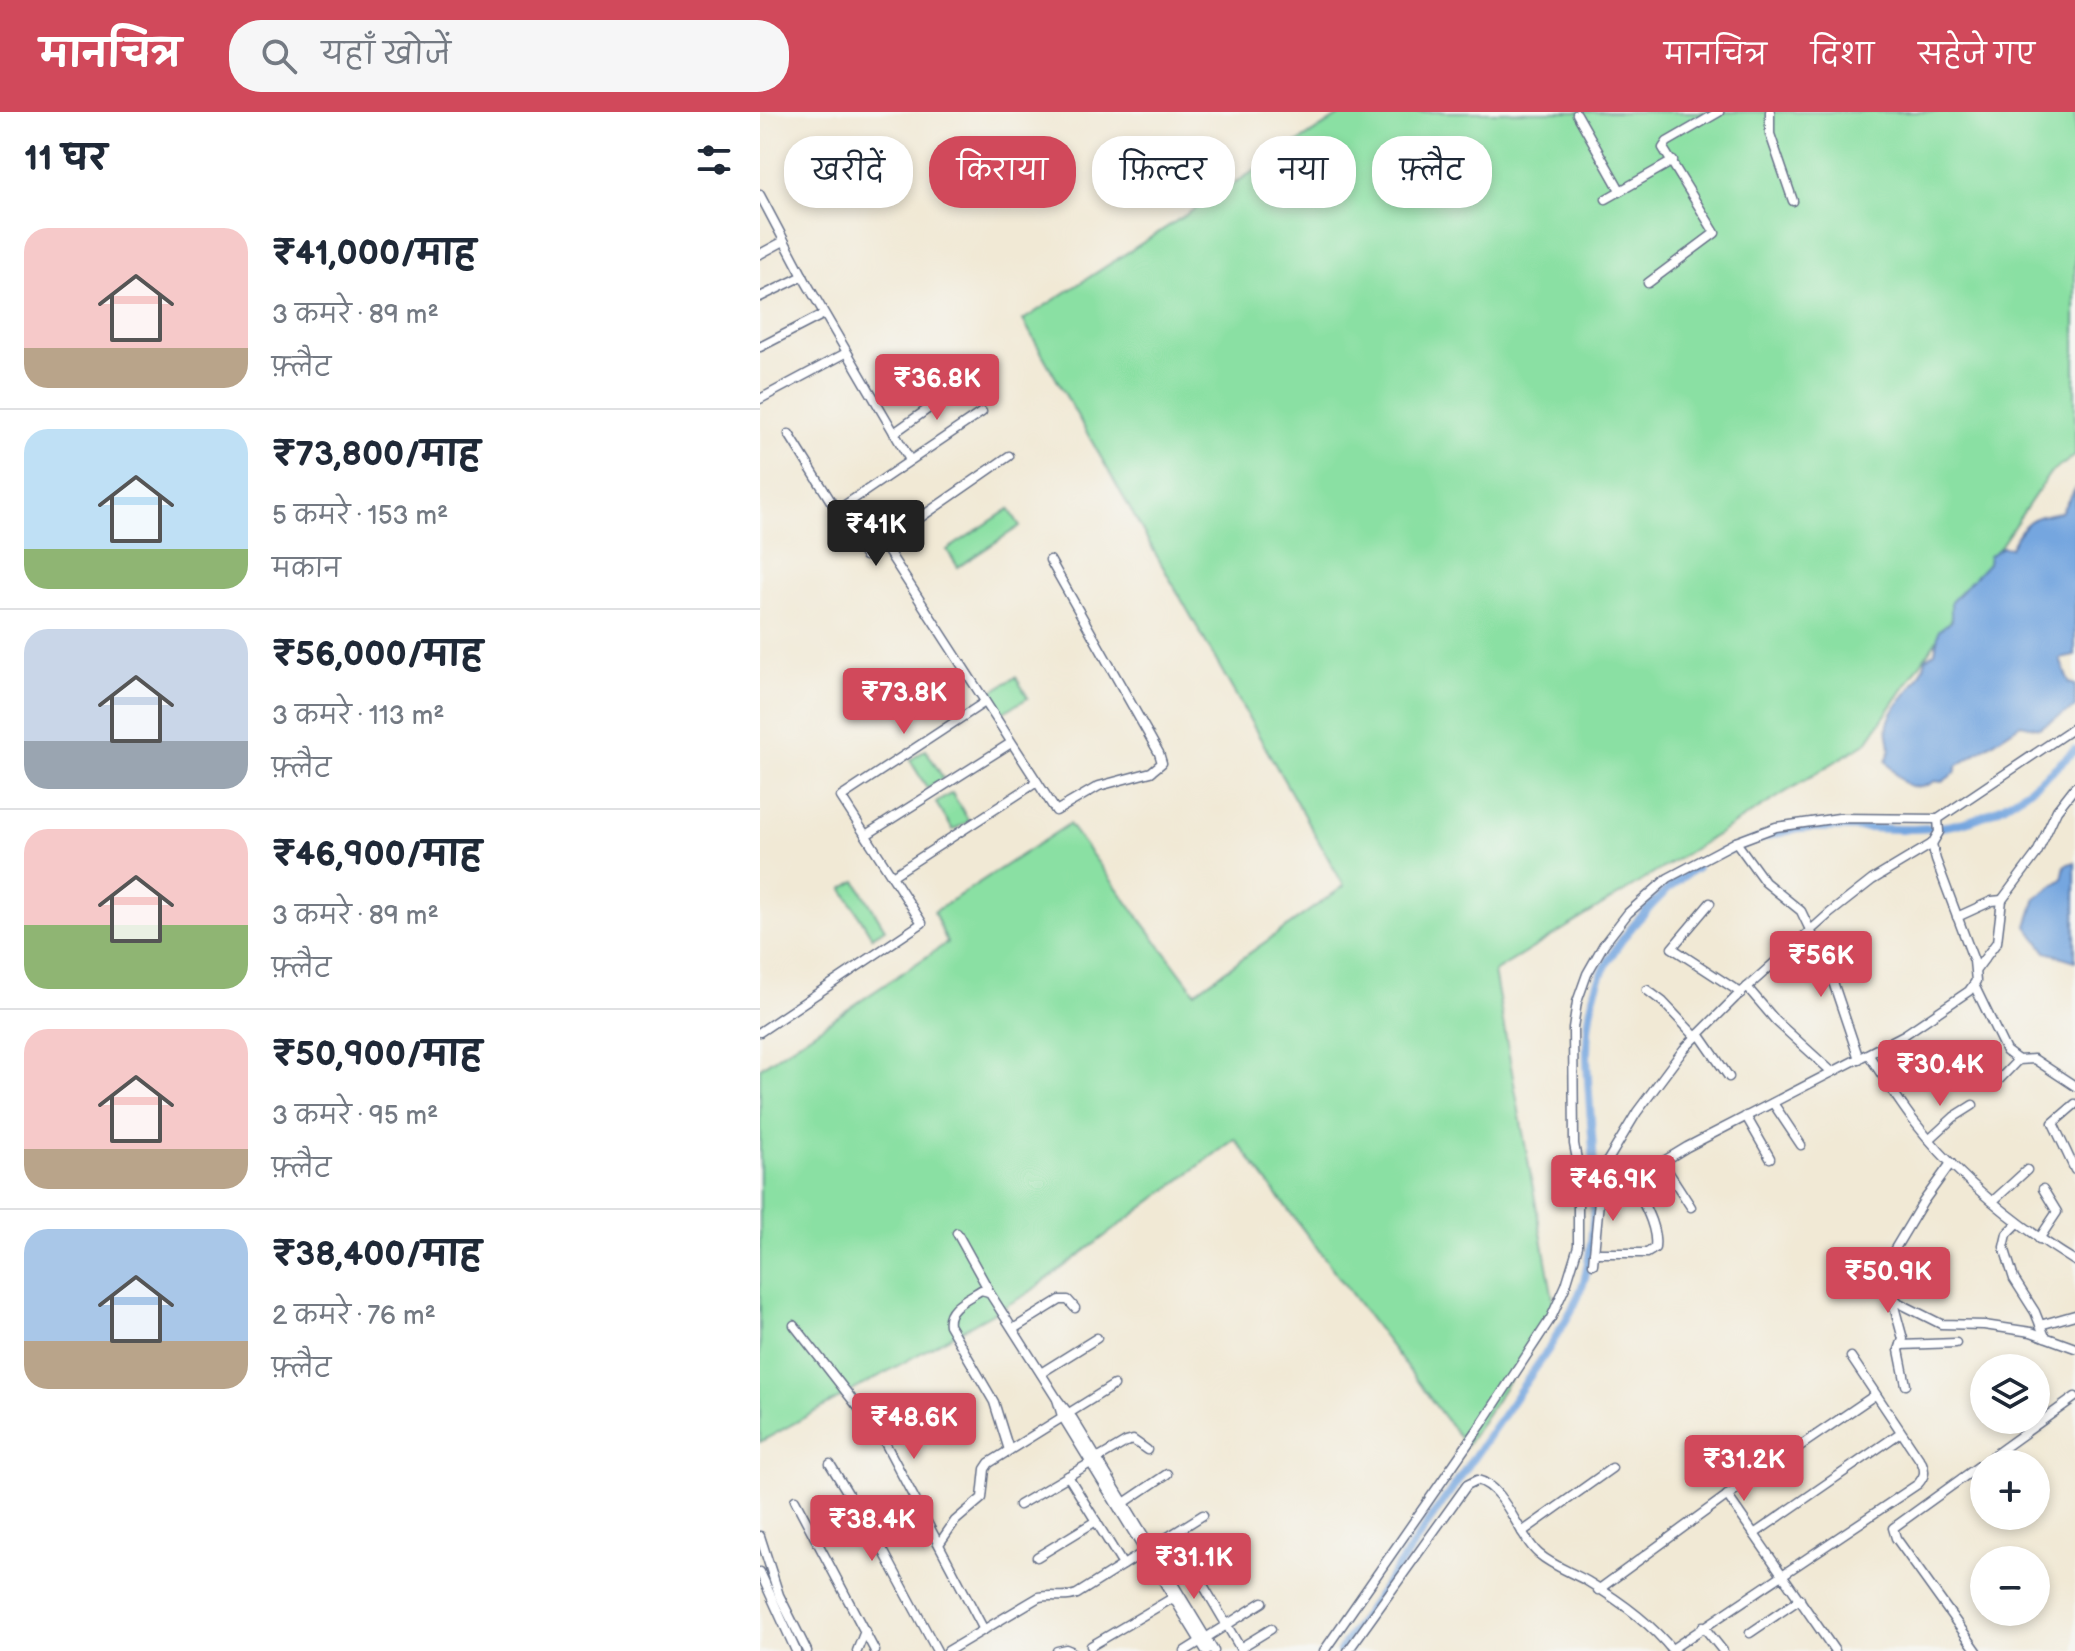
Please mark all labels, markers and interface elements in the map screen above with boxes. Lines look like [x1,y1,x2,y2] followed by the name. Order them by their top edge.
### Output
[229,20,789,92] search box
[40,32,181,77] text: मानचित्र
[257,34,301,78] icon: search
[321,37,451,73] text: यहाँ खोजें
[1664,39,1767,72] text: मानचित्र
[1811,39,1874,72] text: दिशा
[1918,39,2035,72] text: सहेजे गए
[784,136,913,208] chip: खरीदें
[929,136,1076,208] chip: किराया
[1092,136,1235,208] chip: फ़िल्टर
[1251,136,1356,208] chip: नया
[1372,136,1492,208] chip: फ़्लैट
[24,138,107,179] text: 11 घर
[692,138,736,182] icon: filters
[272,233,476,274] text: ₹41,000/माह
[88,260,184,356] icon: home
[272,300,439,331] text: 3 कमरे · 89 m²
[272,353,331,384] text: फ़्लैट
[872,354,1002,422] pin: ₹36.8K
[893,364,981,395] text: ₹36.8K
[272,434,480,475] text: ₹73,800/माह
[88,461,184,557] icon: home
[829,500,923,568] pin: ₹41K
[272,501,448,532] text: 5 कमरे · 153 m²
[845,510,907,541] text: ₹41K
[272,554,341,585] text: मकान
[272,634,483,675] text: ₹56,000/माह
[88,661,184,757] icon: home
[839,668,969,736] pin: ₹73.8K
[861,678,947,709] text: ₹73.8K
[272,701,445,732] text: 3 कमरे · 113 m²
[272,754,331,785] text: फ़्लैट
[272,834,482,875] text: ₹46,900/माह
[88,861,184,957] icon: home
[272,901,439,932] text: 3 कमरे · 89 m²
[1774,931,1868,999] pin: ₹56K
[1788,941,1854,972] text: ₹56K
[272,954,331,985] text: फ़्लैट
[272,1034,482,1075] text: ₹50,900/माह
[1875,1040,2005,1108] pin: ₹30.4K
[1896,1050,1984,1081] text: ₹30.4K
[88,1061,184,1157] icon: home
[272,1101,438,1132] text: 3 कमरे · 95 m²
[272,1154,331,1185] text: फ़्लैट
[1548,1155,1678,1223] pin: ₹46.9K
[1569,1165,1657,1196] text: ₹46.9K
[272,1234,482,1275] text: ₹38,400/माह
[1823,1247,1953,1315] pin: ₹50.9K
[1844,1257,1932,1288] text: ₹50.9K
[88,1261,184,1357] icon: home
[272,1301,436,1332] text: 2 कमरे · 76 m²
[272,1354,331,1385] text: फ़्लैट
[1970,1354,2050,1626] map controls
[1970,1354,2050,1434] button: layers
[849,1393,979,1461] pin: ₹48.6K
[870,1403,958,1434] text: ₹48.6K
[1679,1435,1809,1503] pin: ₹31.2K
[1703,1445,1785,1476] text: ₹31.2K
[1970,1450,2050,1530] button: +
[807,1495,937,1563] pin: ₹38.4K
[828,1505,916,1536] text: ₹38.4K
[1129,1533,1259,1601] pin: ₹31.1K
[1155,1543,1233,1574] text: ₹31.1K
[1970,1546,2050,1626] button: −

